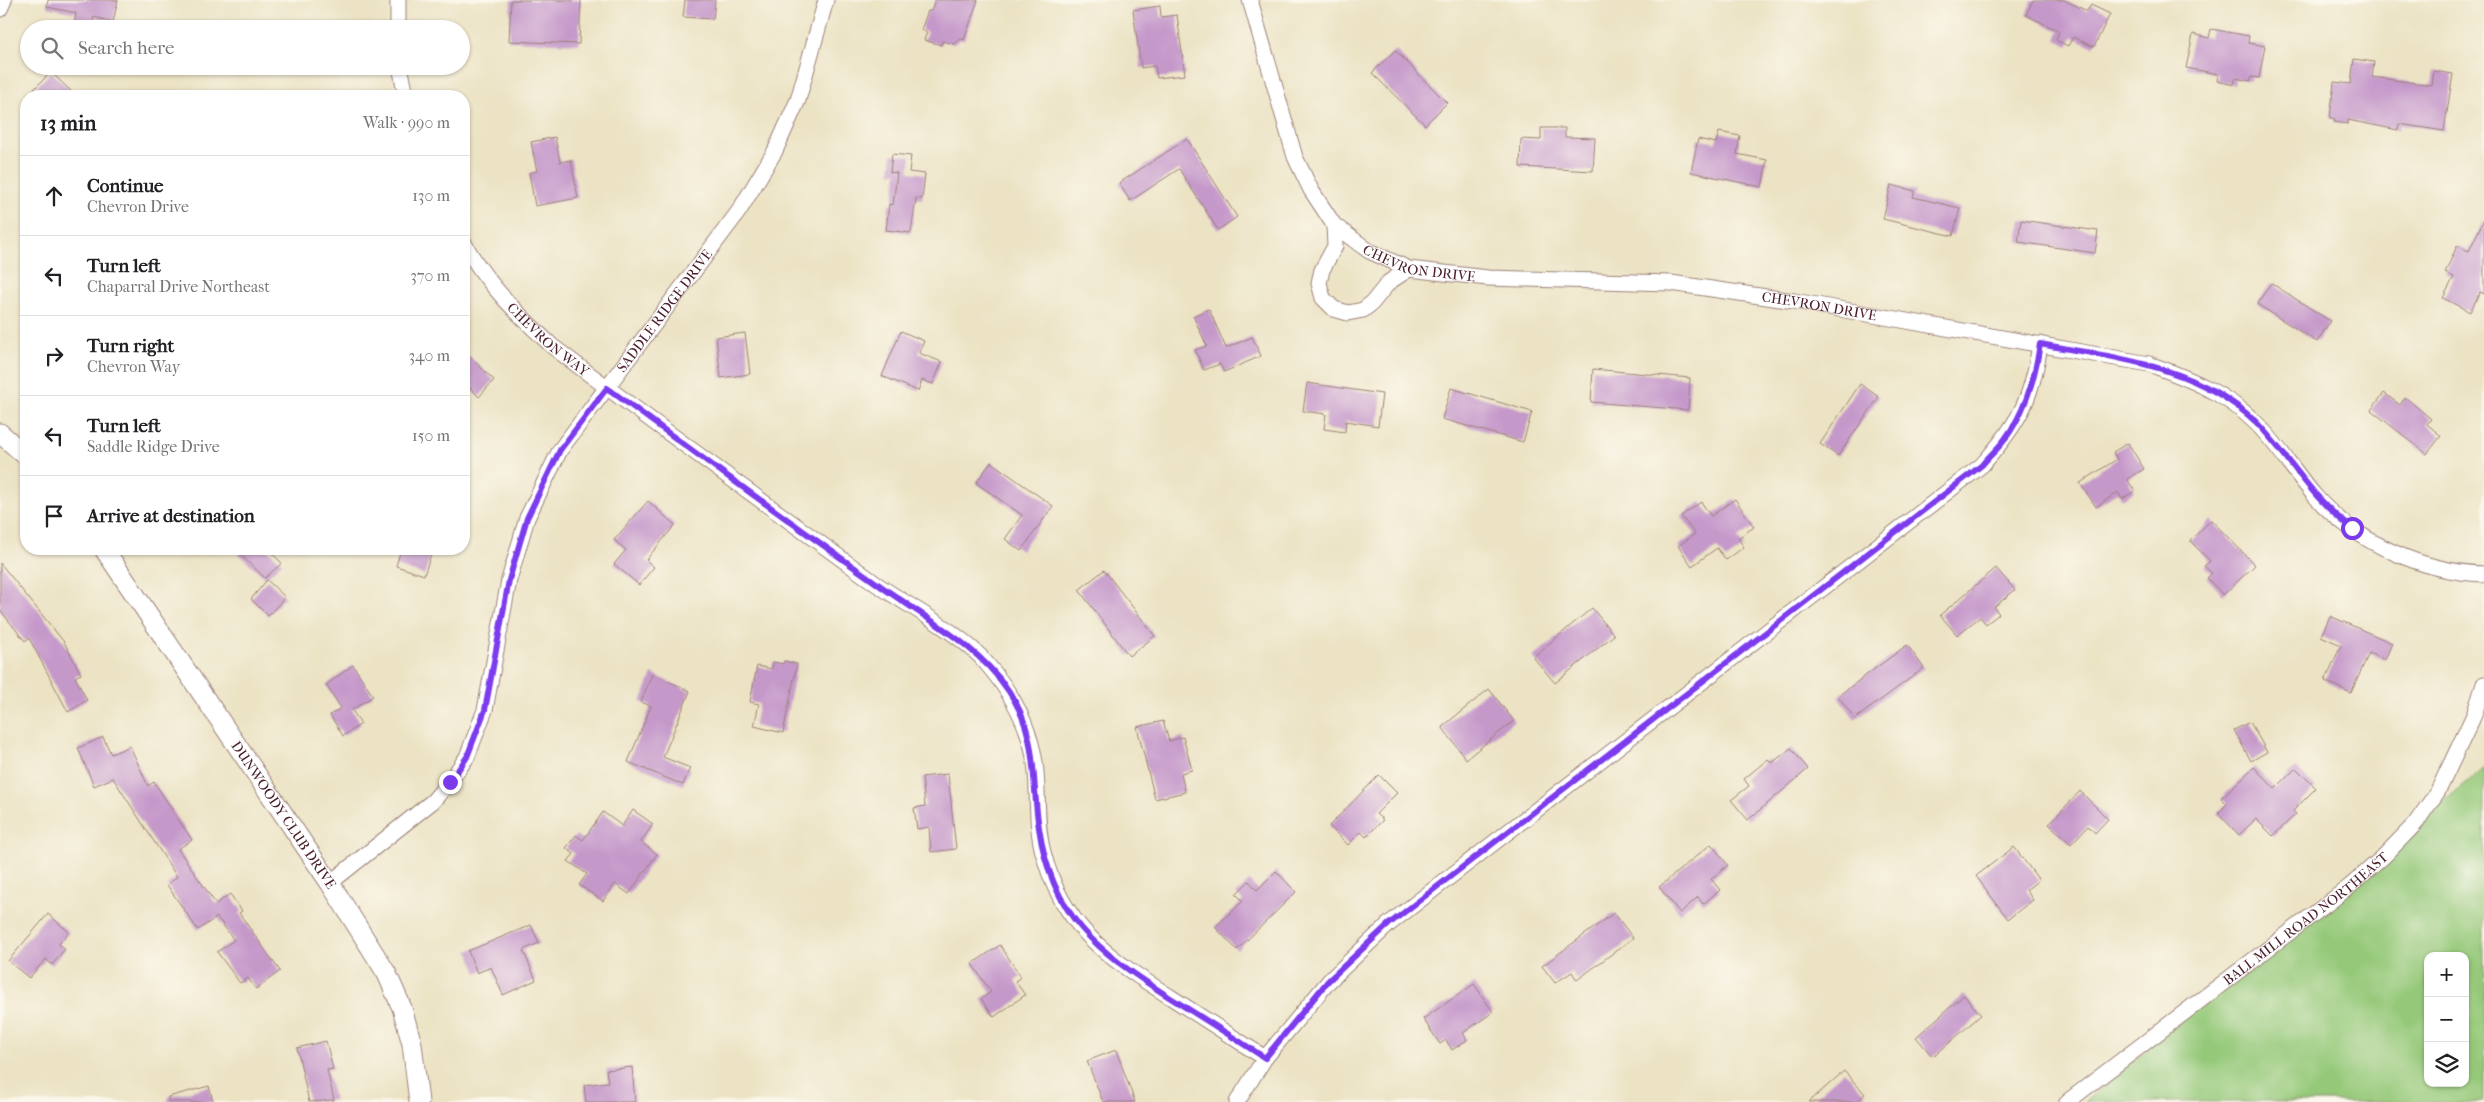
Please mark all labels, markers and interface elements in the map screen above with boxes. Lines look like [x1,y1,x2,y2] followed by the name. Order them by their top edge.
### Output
[20,20,470,75] search box
[38,34,66,62] icon: search
[78,37,174,59] text: Search here
[40,111,96,135] text: 13 min
[363,113,450,132] text: Walk · 990 m
[87,175,163,197] text: Continue
[40,182,68,210] icon: ahead
[412,186,450,205] text: 130 m
[87,197,189,216] text: Chevron Drive
[1359,241,1477,286] street label: CHEVRON DRIVE
[613,246,716,376] street label: SADDLE RIDGE DRIVE
[87,255,161,277] text: Turn left
[40,262,68,290] icon: left
[410,266,450,285] text: 370 m
[87,277,270,296] text: Chaparral Drive Northeast
[1761,288,1879,325] street label: CHEVRON DRIVE
[503,299,593,380] street label: CHEVRON WAY
[87,335,174,357] text: Turn right
[40,342,68,370] icon: right
[408,346,450,365] text: 340 m
[87,357,180,376] text: Chevron Way
[87,415,161,437] text: Turn left
[40,422,68,450] icon: left
[412,426,450,445] text: 150 m
[87,437,220,456] text: Saddle Ridge Drive
[40,502,68,530] icon: arrive
[87,505,255,527] text: Arrive at destination
[2341,517,2364,540] route start
[227,738,340,893] street label: DUNWOODY CLUB DRIVE
[439,771,462,794] route end
[2220,848,2392,989] street label: BALL MILL ROAD NORTHEAST
[2424,952,2469,1087] map controls
[2424,952,2469,997] button: +
[2424,997,2469,1042] button: −
[2424,1042,2469,1087] button: layers

